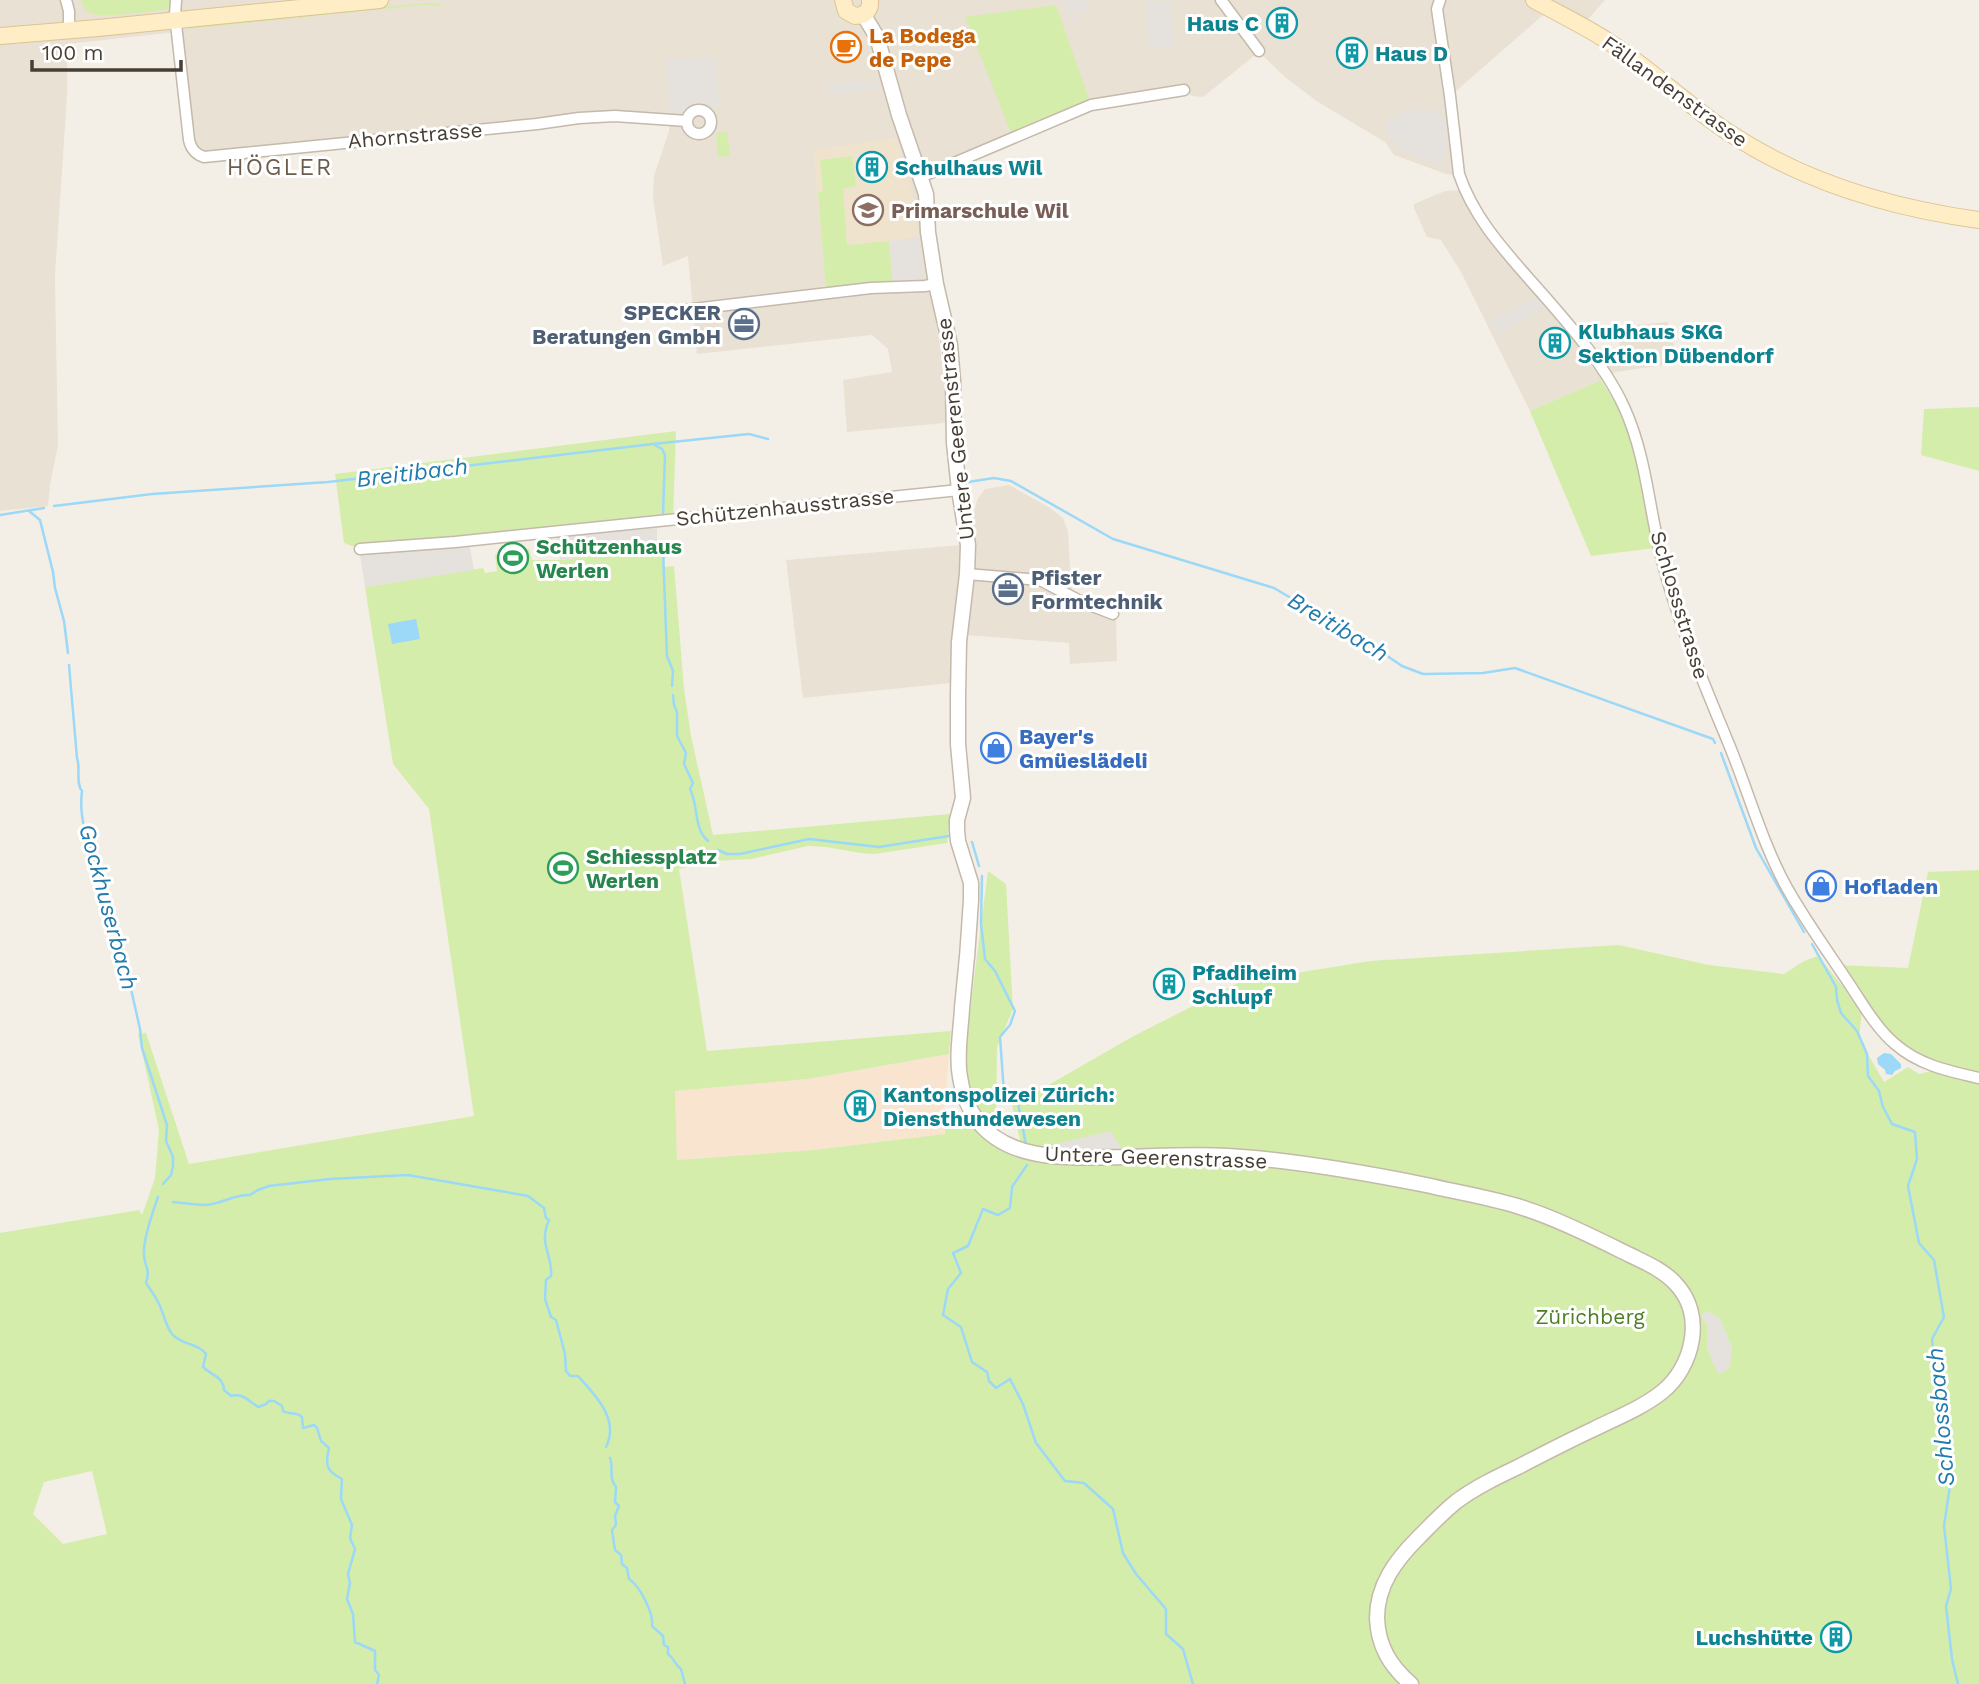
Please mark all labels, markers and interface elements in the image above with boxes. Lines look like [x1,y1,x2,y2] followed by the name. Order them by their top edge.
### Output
[1265,6,1299,40] building icon: Haus C
[1187,11,1259,36] place label: Haus C
[869,23,977,72] place label: La Bodega de Pepe
[32,28,180,72] scale bar
[829,30,863,64] cafe icon: La Bodega de Pepe
[1597,30,1753,152] street label: Fällandenstrasse
[1335,36,1369,70] building icon: Haus D
[42,40,104,65] text: 100 m
[1375,41,1448,66] place label: Haus D
[347,117,483,153] street label: Ahornstrasse
[855,150,889,184] building icon: Schulhaus Wil
[227,154,333,181] district label: HÖGLER
[895,155,1042,180] place label: Schulhaus Wil
[851,193,885,227] school or university icon: Primarschule Wil
[891,198,1069,223] place label: Primarschule Wil
[532,300,722,349] place label: SPECKER Beratungen GmbH
[727,307,761,341] office icon: SPECKER Beratungen GmbH
[931,317,979,541] street label: Untere Geerenstrasse
[1578,319,1774,368] place label: Klubhaus SKG Sektion Dübendorf
[1538,326,1572,360] building icon: Klubhaus SKG Sektion Dübendorf
[355,453,469,493] water label: Breitibach
[675,483,895,531] street label: Schützenhausstrasse
[1646,528,1714,682] street label: Schlossstrasse
[536,534,682,583] place label: Schützenhaus Werlen
[496,541,530,575] sports icon: Schützenhaus Werlen
[1031,565,1164,614] place label: Pfister Formtechnik
[991,572,1025,606] office icon: Pfister Formtechnik
[1283,587,1393,667] water label: Breitibach
[1019,724,1148,773] place label: Bayer's Gmüeslädeli
[979,731,1013,765] shop icon: Bayer's Gmüeslädeli
[73,821,143,993] water label: Gockhuserbach
[586,844,717,893] place label: Schiessplatz Werlen
[546,851,580,885] sports icon: Schiessplatz Werlen
[1804,869,1838,903] shop icon: Hofladen
[1844,874,1938,899] place label: Hofladen
[1192,960,1297,1009] place label: Pfadiheim Schlupf
[1152,967,1186,1001] building icon: Pfadiheim Schlupf
[883,1082,1115,1131] place label: Kantonspolizei Zürich: Diensthundewesen
[843,1089,877,1123] building icon: Kantonspolizei Zürich: Diensthundewesen
[1044,1141,1268,1173] street label: Untere Geerenstrasse
[1535,1304,1645,1329] park label: Zürichberg
[1921,1346,1961,1488] water label: Schlossbach
[1819,1620,1853,1654] building icon: Luchshütte
[1696,1625,1813,1650] place label: Luchshütte

